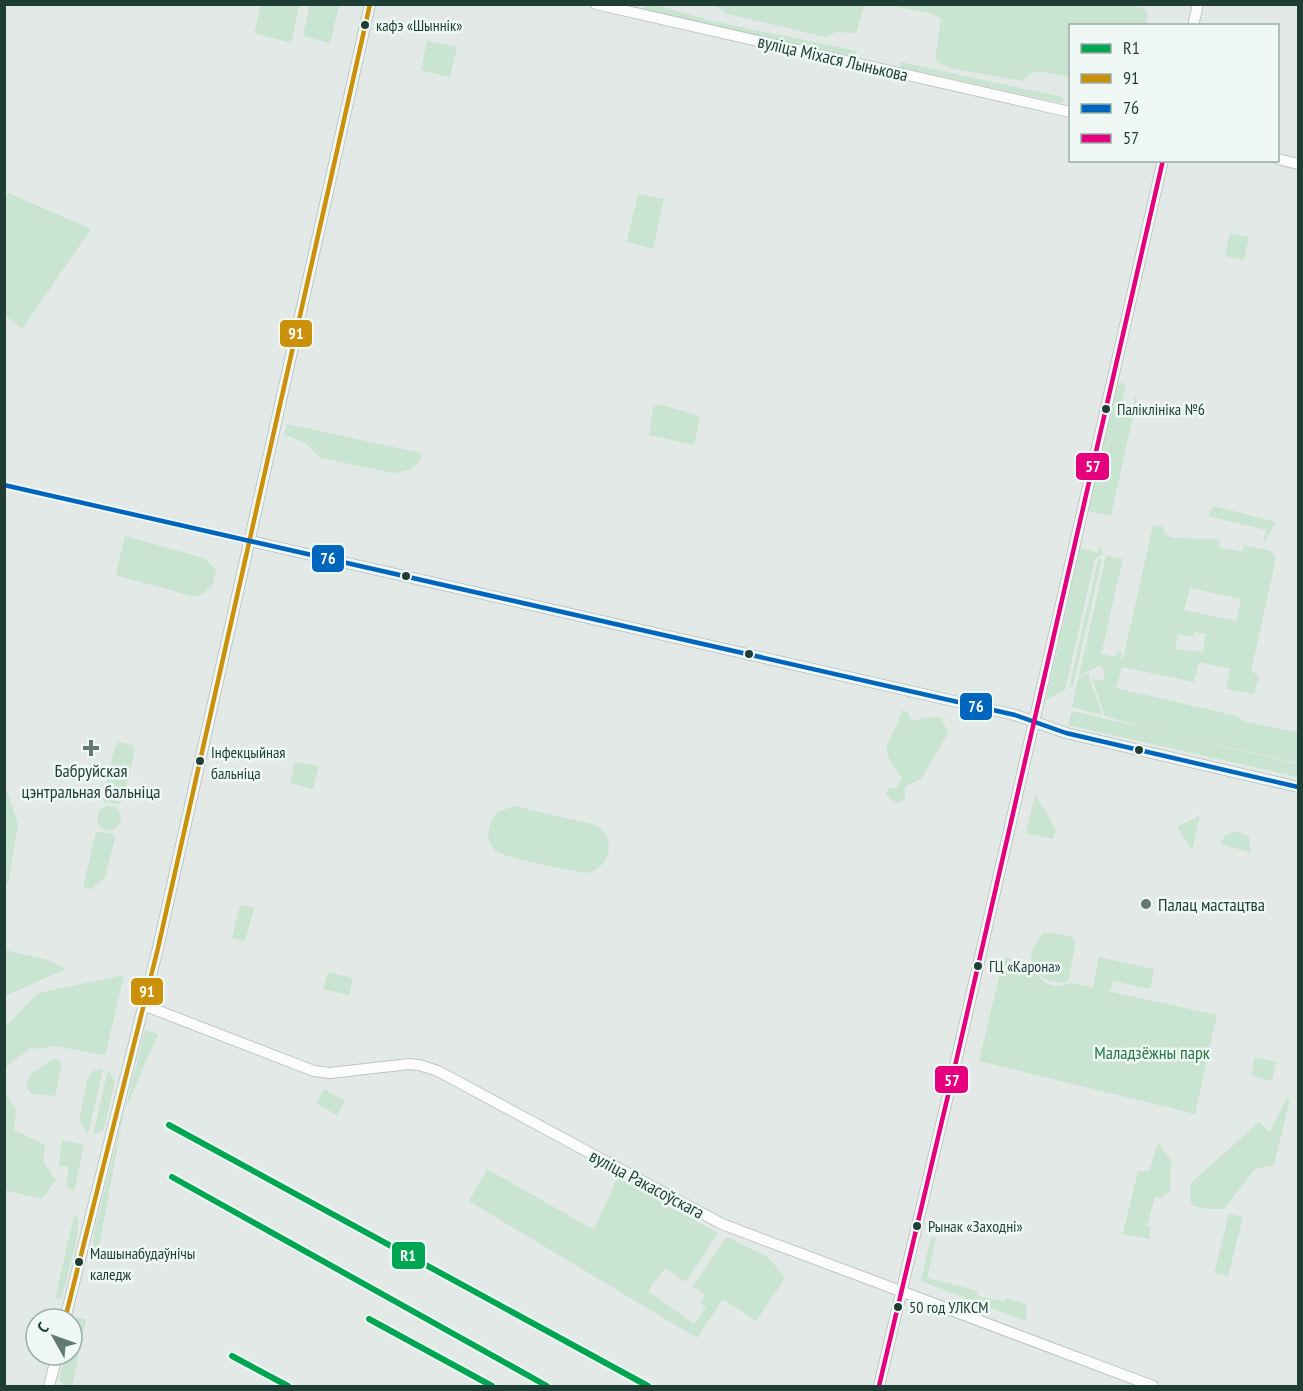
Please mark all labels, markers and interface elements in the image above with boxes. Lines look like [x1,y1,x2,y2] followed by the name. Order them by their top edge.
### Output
[376,15,462,35] place label: кафэ «Шыннік»
[359,19,371,31] marker: кафэ «Шыннік»
[1069,24,1279,162] legend
[756,30,910,86] street label: вуліца Міхася Лынькова
[1123,36,1140,59] text: R1
[1123,66,1139,89] text: 91
[1123,96,1139,119] text: 76
[1123,126,1139,149] text: 57
[279,319,313,348] line badge: 91
[288,323,304,343] text: 91
[1117,399,1205,419] place label: Паліклініка №6
[1100,403,1112,415] marker: Паліклініка №6
[1075,452,1110,481] line badge: 57
[1085,456,1101,476] text: 57
[311,544,345,573] line badge: 76
[320,548,336,568] text: 76
[400,570,412,582] unlabelled marker
[743,648,755,660] unlabelled marker
[959,692,993,721] line badge: 76
[968,696,984,716] text: 76
[82,739,100,757] marker: Бабруйская цэнтральная бальніца
[211,742,286,783] place label: Інфекцыйная бальніца
[1133,744,1145,756] unlabelled marker
[194,755,206,767] marker: Інфекцыйная бальніца
[21,759,161,803] place label: Бабруйская цэнтральная бальніца
[1158,893,1265,916] place label: Палац мастацтва
[1139,897,1153,911] marker: Палац мастацтва
[989,956,1061,976] place label: ГЦ «Карона»
[972,960,984,972] marker: ГЦ «Карона»
[130,977,164,1006] line badge: 91
[139,981,155,1001] text: 91
[1094,1041,1210,1064] park label: Маладзёжны парк
[934,1065,969,1094] line badge: 57
[944,1070,960,1090] text: 57
[586,1144,708,1224] street label: вуліца Ракасоўскага
[928,1216,1023,1236] place label: Рынак «Заходні»
[911,1220,923,1232] marker: Рынак «Заходні»
[391,1241,426,1270] line badge: R1
[90,1243,195,1284] place label: Машынабудаўнічы каледж
[400,1245,416,1265] text: R1
[73,1256,85,1268] marker: Машынабудаўнічы каледж
[909,1297,989,1317] place label: 50 год УЛКСМ
[892,1301,904,1313] marker: 50 год УЛКСМ
[24,1307,84,1367] north arrow
[32,1318,53,1337] text: С

